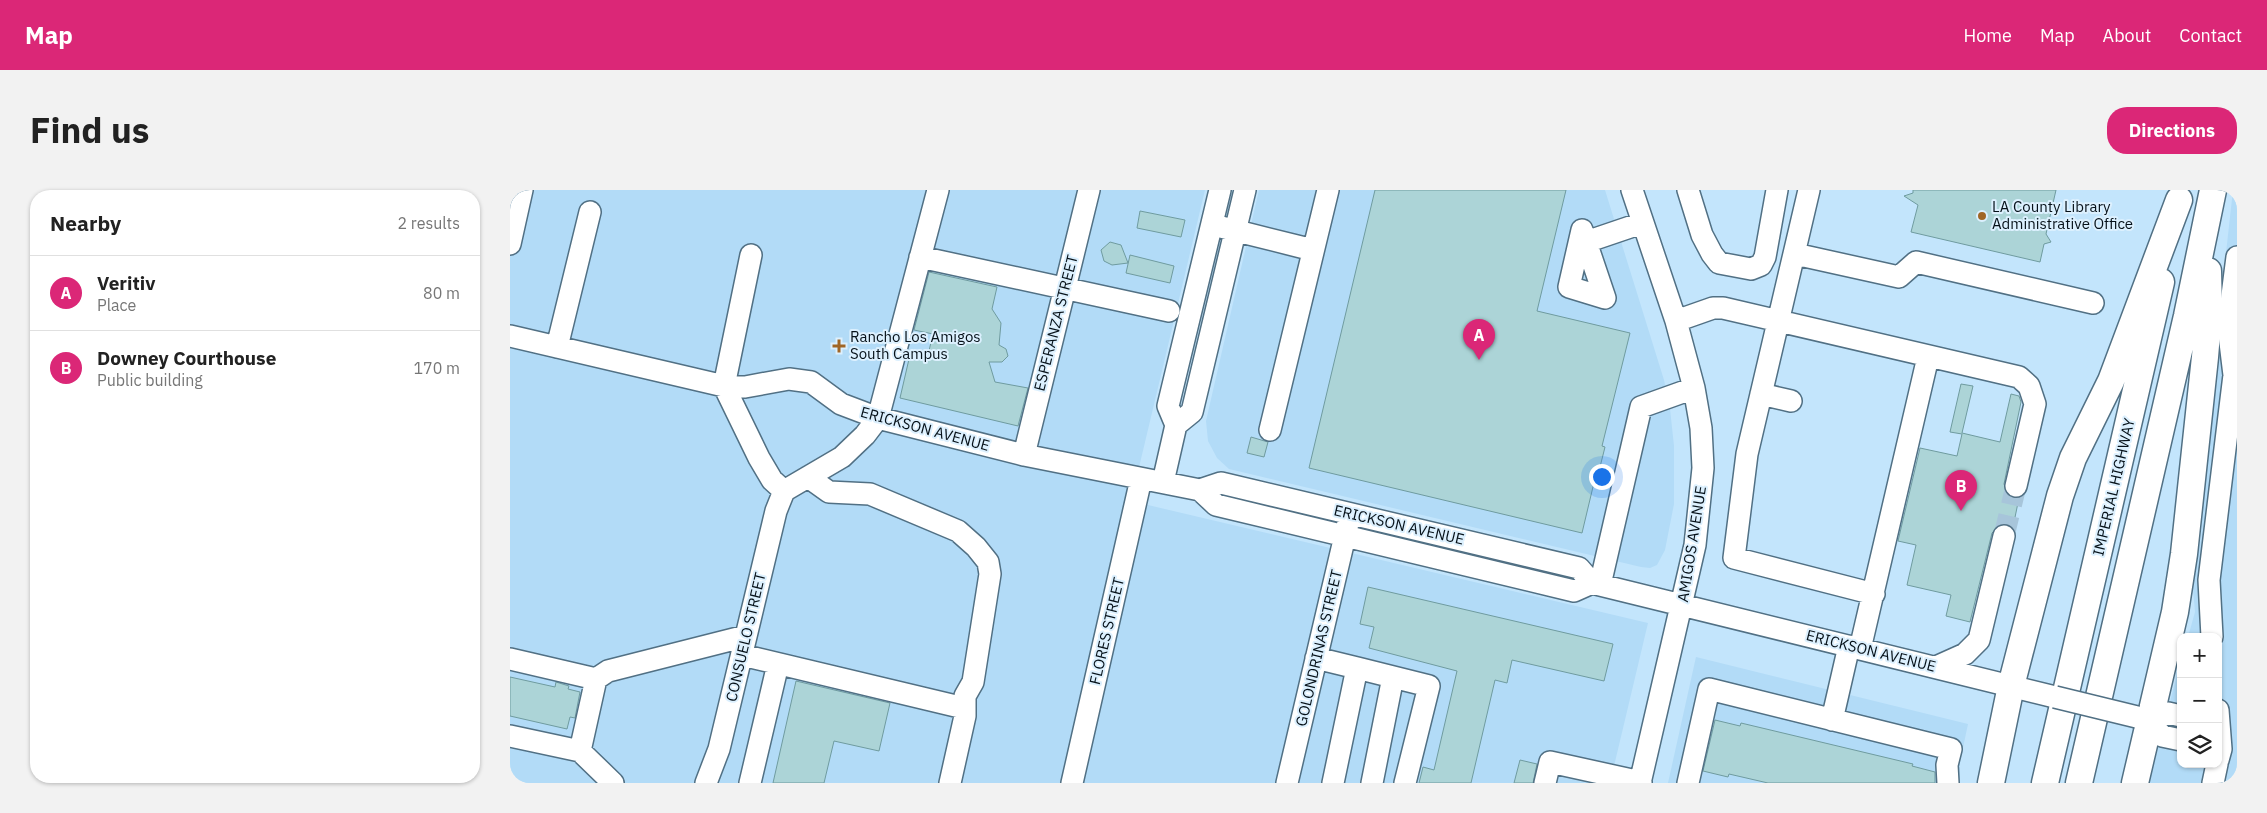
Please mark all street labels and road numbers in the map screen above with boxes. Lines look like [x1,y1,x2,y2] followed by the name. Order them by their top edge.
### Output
[1029,252,1082,393] street label: ESPERANZA STREET
[858,402,992,455] street label: ERICKSON AVENUE
[2088,416,2139,558] street label: IMPERIAL HIGHWAY
[1673,484,1710,603] street label: AMIGOS AVENUE
[1332,500,1466,549] street label: ERICKSON AVENUE
[1291,567,1346,728] street label: GOLONDRINAS STREET
[721,570,770,703] street label: CONSUELO STREET
[1085,575,1128,686] street label: FLORES STREET
[1804,625,1938,676] street label: ERICKSON AVENUE

